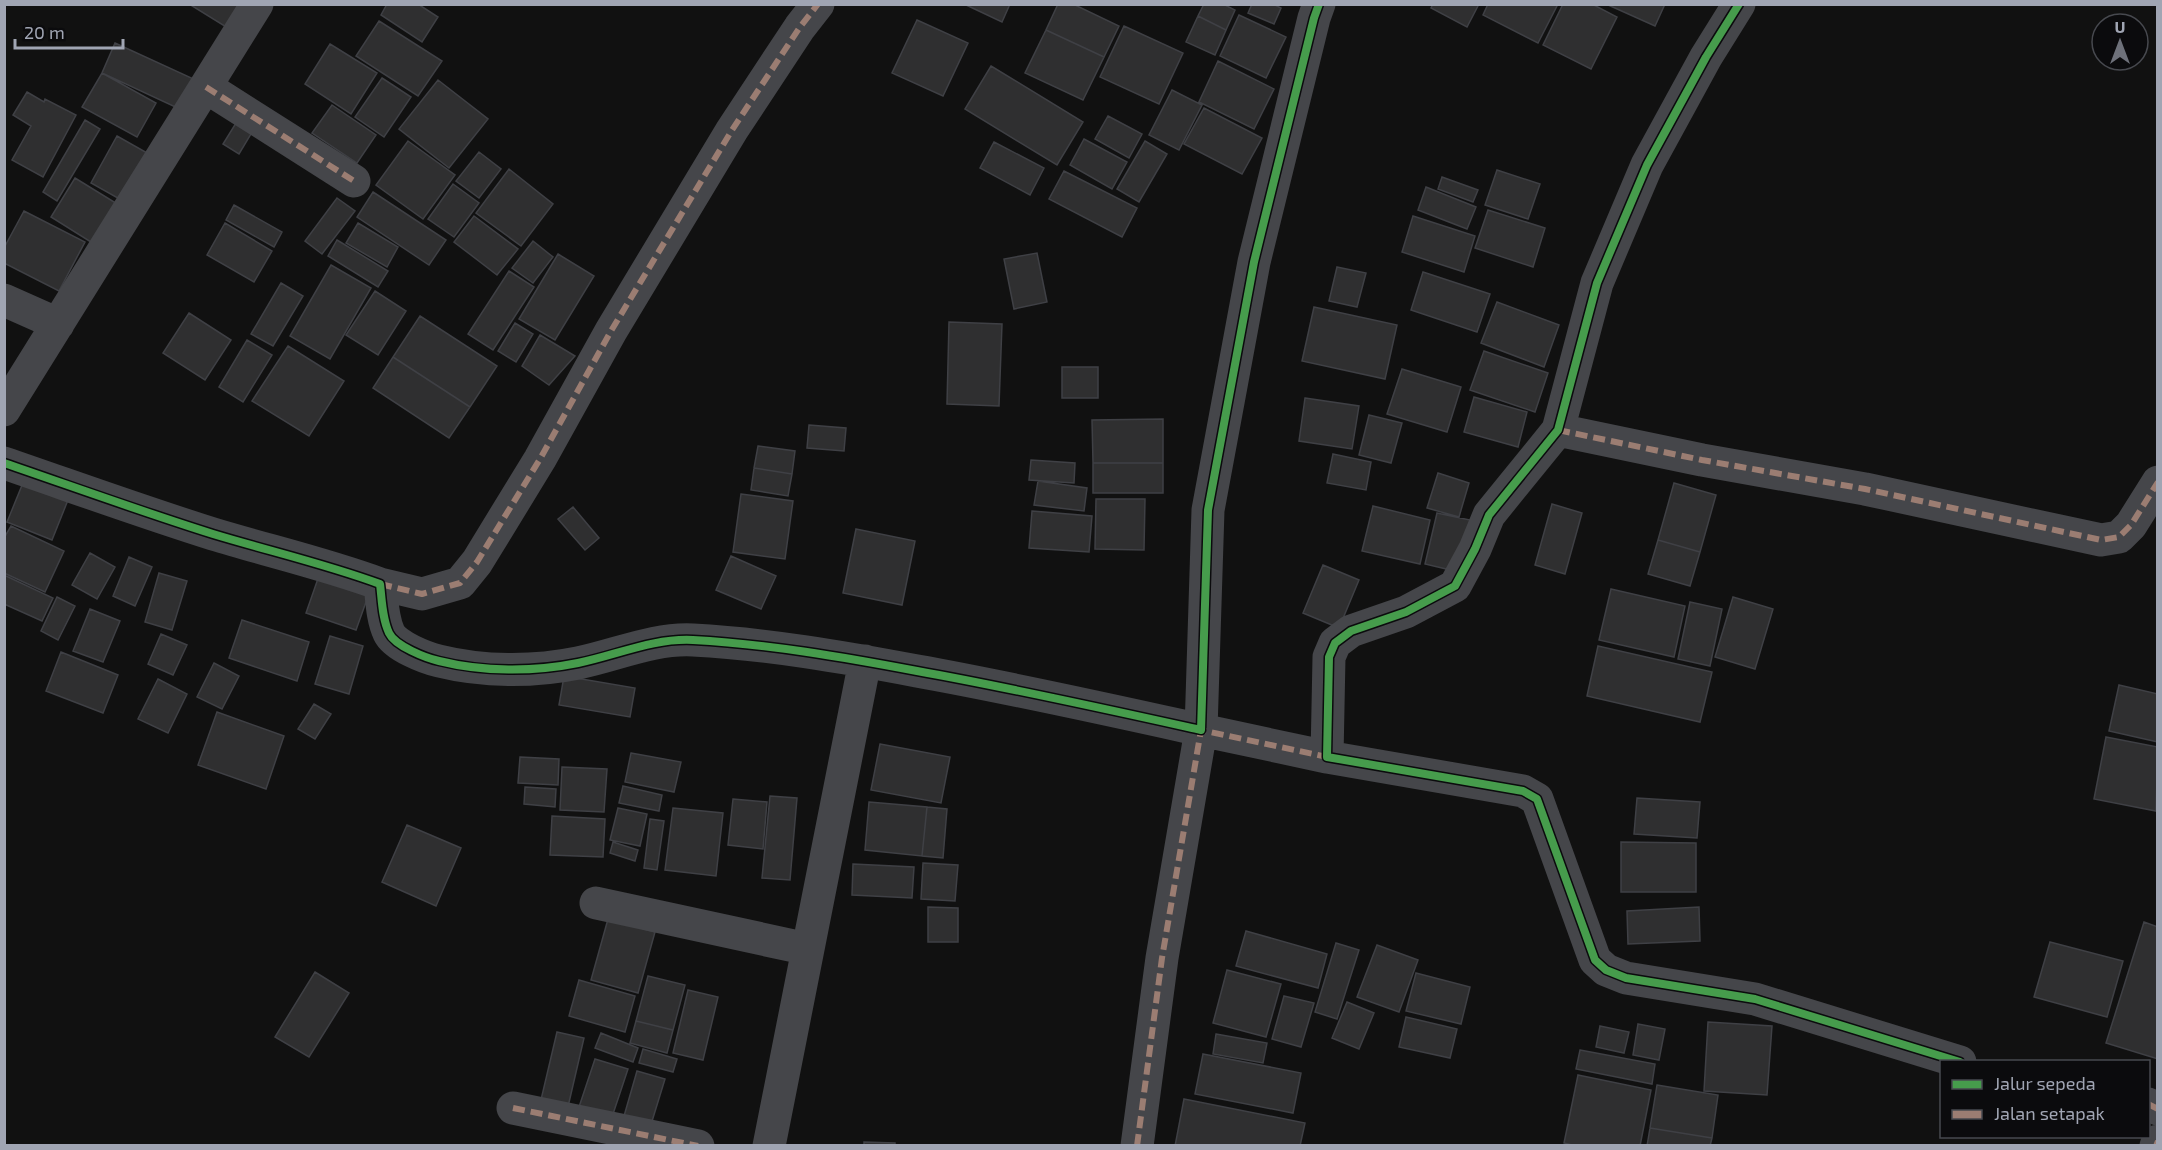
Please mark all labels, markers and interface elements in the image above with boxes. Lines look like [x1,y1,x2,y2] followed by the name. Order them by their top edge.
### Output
[15,12,123,50] scale bar
[2090,12,2150,72] north arrow
[2115,17,2125,36] text: U
[24,21,65,43] text: 20 m
[1940,1060,2150,1138] legend
[1994,1072,2096,1094] text: Jalur sepeda
[1994,1102,2105,1124] text: Jalan setapak

